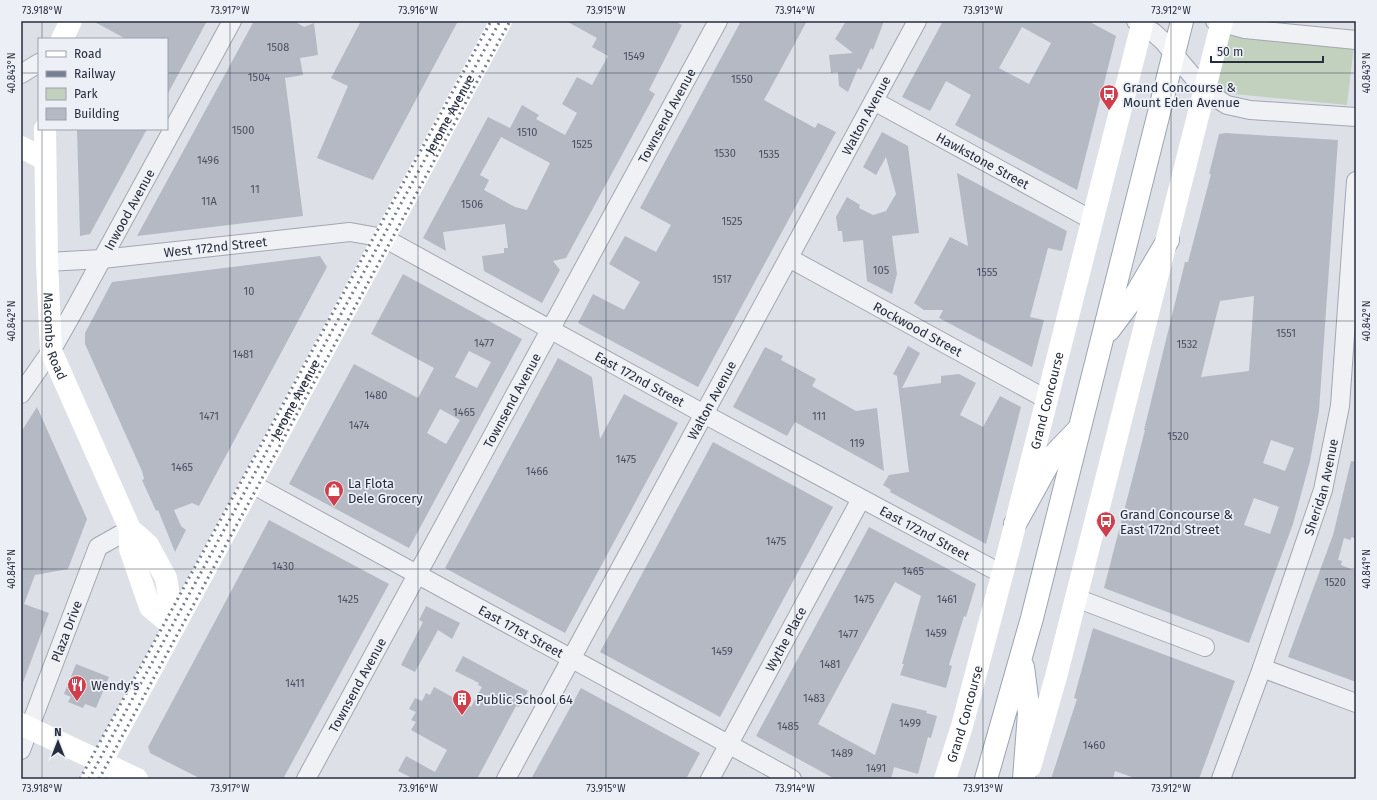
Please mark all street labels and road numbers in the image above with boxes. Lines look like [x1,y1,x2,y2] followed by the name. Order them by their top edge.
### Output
[635,66,699,166] street label: Townsend Avenue
[422,72,477,157] street label: Jerome Avenue
[839,73,894,158] street label: Walton Avenue
[934,129,1032,192] street label: Hawkstone Street
[101,167,158,253] street label: Inwood Avenue
[163,234,268,260] street label: West 172nd Street
[40,292,70,382] street label: Macombs Road
[871,299,965,360] street label: Rockwood Street
[592,348,687,410] street label: East 172nd Street
[1028,350,1067,451] street label: Grand Concourse
[480,351,544,451] street label: Townsend Avenue
[268,357,323,442] street label: Jerome Avenue
[684,358,739,442] street label: Walton Avenue
[1301,437,1341,537] street label: Sheridan Avenue
[877,503,972,563] street label: East 172nd Street
[48,598,85,664] street label: Plaza Drive
[476,602,566,661] street label: East 171st Street
[762,604,809,674] street label: Wythe Place
[326,635,389,735] street label: Townsend Avenue
[944,664,986,764] street label: Grand Concourse

